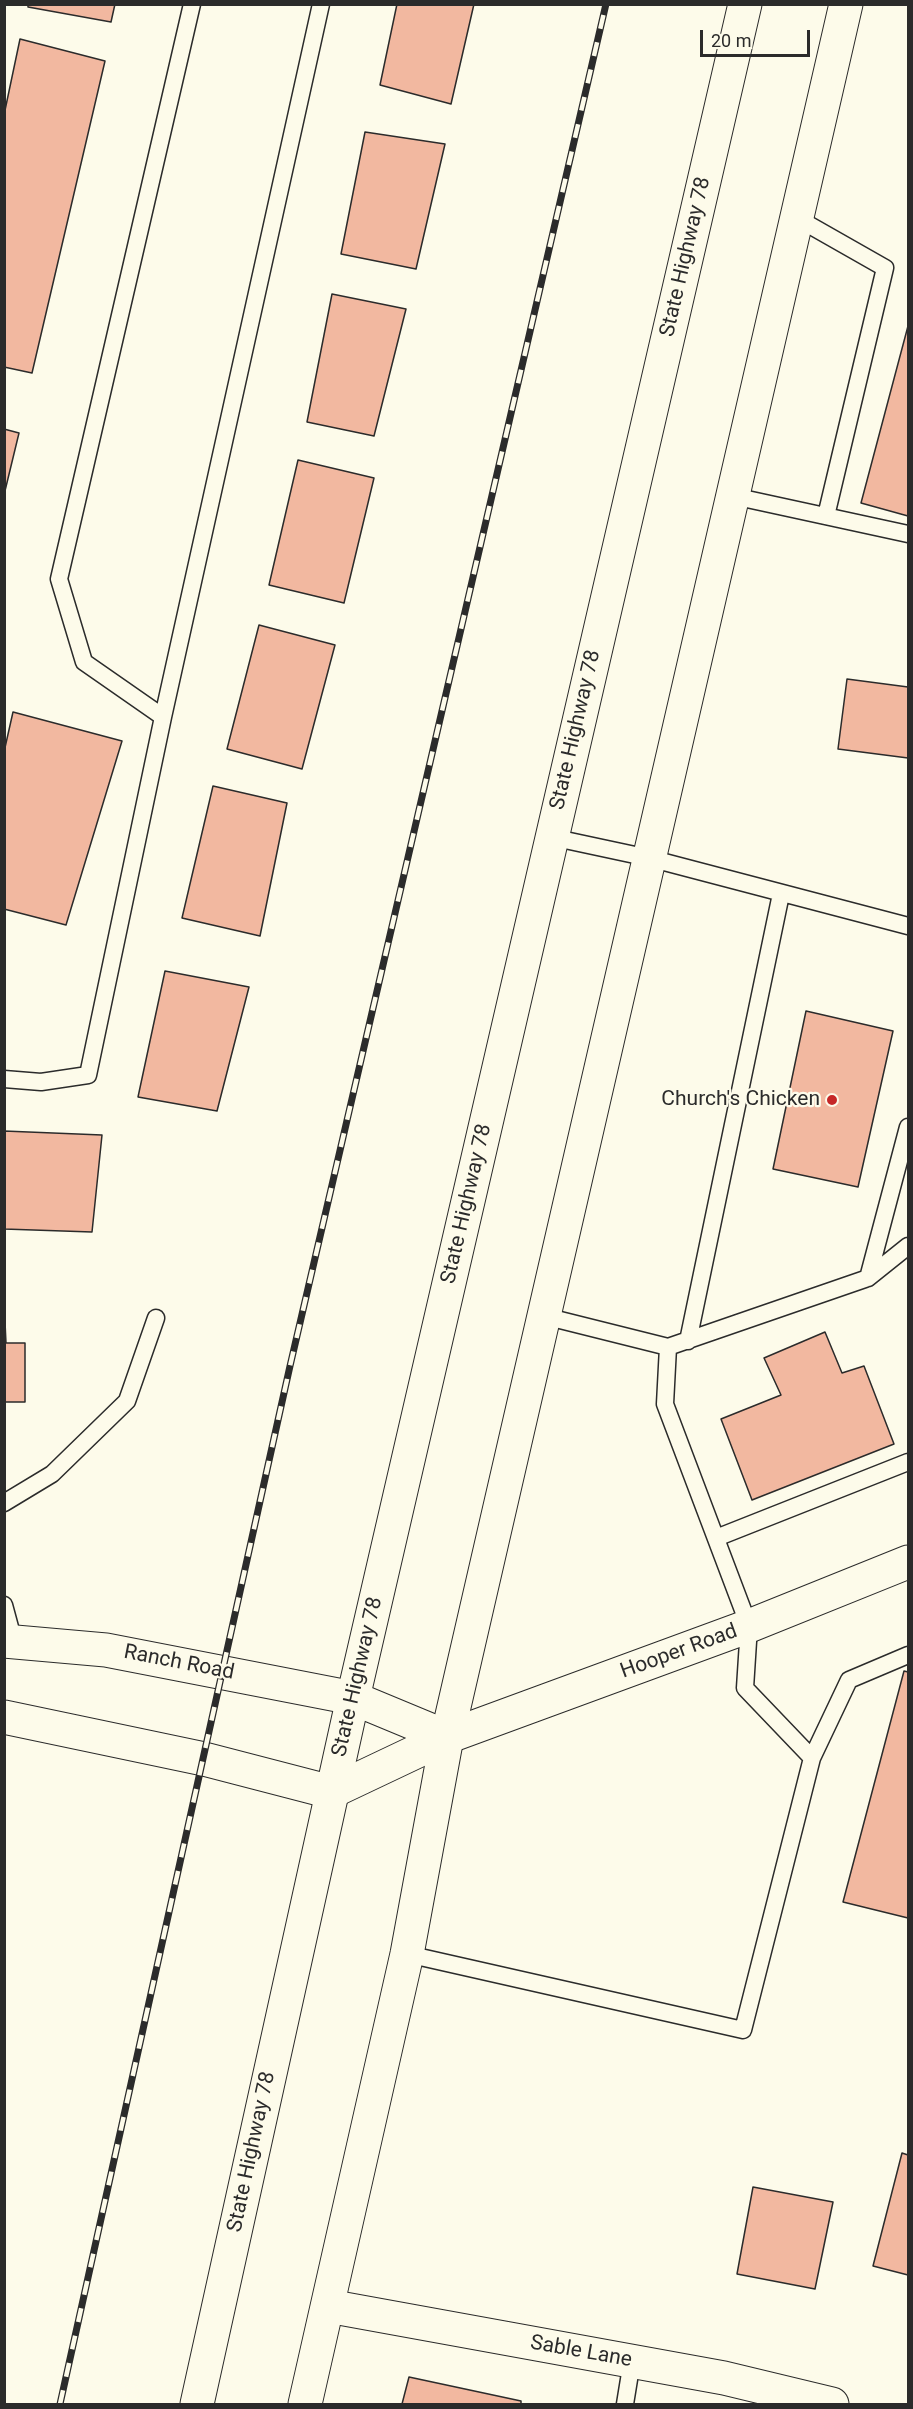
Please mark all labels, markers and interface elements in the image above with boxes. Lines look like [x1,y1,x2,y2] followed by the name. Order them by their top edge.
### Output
[703,18,812,56] scale bar
[711,30,751,51] text: 20 m
[655,175,717,339] street label: State Highway 78
[545,648,607,812] street label: State Highway 78
[661,1087,820,1113] place label: Church's Chicken
[825,1093,839,1107] marker: Church's Chicken
[436,1122,498,1286] street label: State Highway 78
[327,1595,389,1759] street label: State Highway 78
[617,1619,741,1685] street label: Hooper Road
[122,1640,236,1686] street label: Ranch Road
[223,2070,281,2234] street label: State Highway 78
[528,2331,634,2373] street label: Sable Lane

